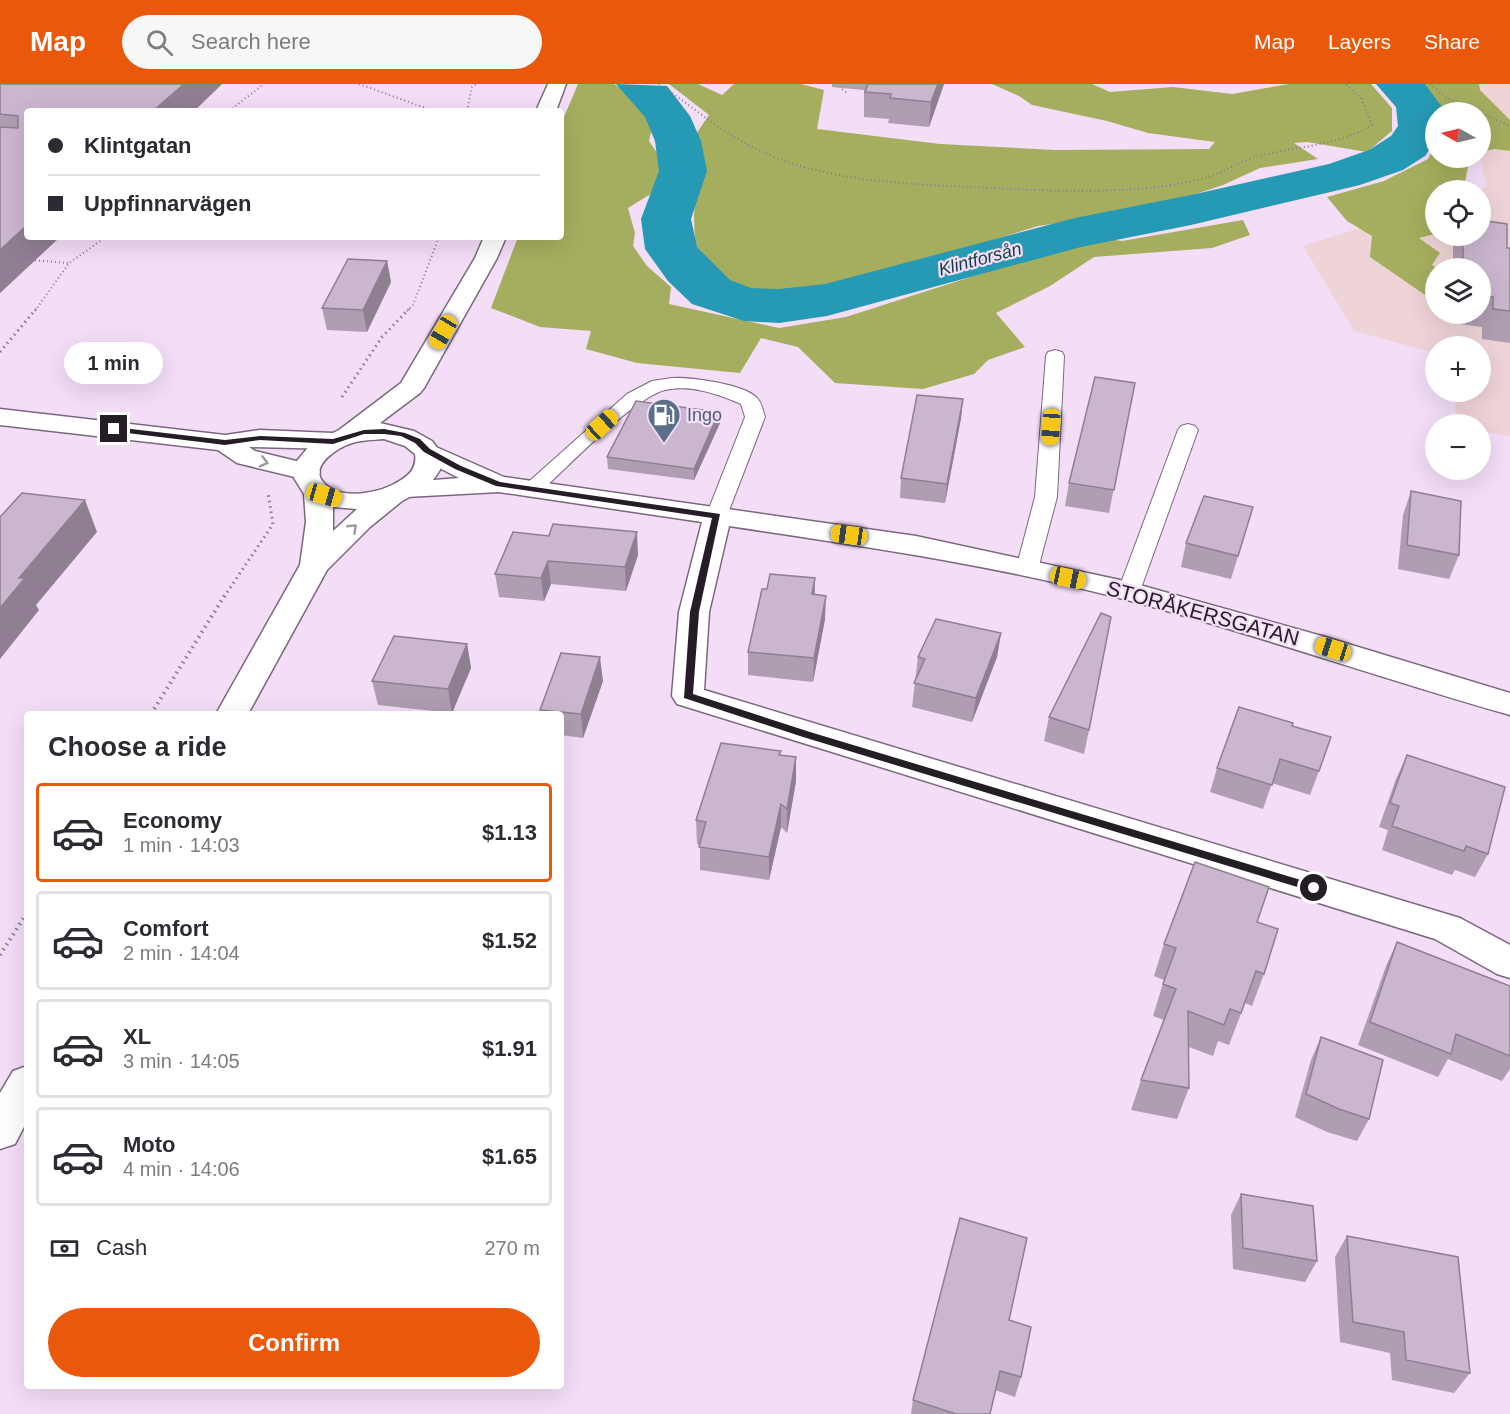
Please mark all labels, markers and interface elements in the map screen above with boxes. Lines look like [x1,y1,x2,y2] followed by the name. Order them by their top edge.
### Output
[122,15,542,69] search box
[30,26,86,57] text: Map
[143,26,176,59] icon: search
[191,29,311,54] text: Search here
[1254,30,1295,53] text: Map
[1328,30,1391,53] text: Layers
[1424,30,1480,53] text: Share
[1425,102,1491,168] north arrow
[1425,102,1491,480] map controls
[84,133,192,158] text: Klintgatan
[1425,180,1491,246] button: locate
[84,191,251,216] text: Uppfinnarvägen
[936,238,1024,280] water label: Klintforsån
[1425,258,1491,324] button: layers
[426,312,460,352] car
[1425,336,1491,402] button: +
[64,342,164,384] callout: 1 min
[87,352,140,374] text: 1 min
[646,397,682,444] fuel station icon: Ingo
[687,405,722,425] place label: Ingo
[583,406,621,444] car
[1041,408,1061,446] car
[1425,414,1491,480] button: −
[100,415,127,442] route end
[259,454,269,467] one-way arrow
[304,481,344,509] car
[830,524,868,546] car
[345,525,356,536] one-way arrow
[1049,565,1087,591] car
[1104,576,1302,650] street label: STORÅKERSGATAN
[1313,635,1353,663] car
[48,732,227,762] text: Choose a ride
[51,806,105,860] icon: car
[123,808,222,833] text: Economy
[482,820,537,845] text: $1.13
[123,834,240,856] text: 1 min · 14:03
[1300,874,1327,901] route start
[51,914,105,968] icon: car
[123,916,209,941] text: Comfort
[482,928,537,953] text: $1.52
[123,942,240,964] text: 2 min · 14:04
[51,1022,105,1076] icon: car
[123,1024,151,1049] text: XL
[482,1036,537,1061] text: $1.91
[123,1050,240,1072] text: 3 min · 14:05
[51,1130,105,1184] icon: car
[123,1132,176,1157] text: Moto
[482,1144,537,1169] text: $1.65
[123,1158,240,1180] text: 4 min · 14:06
[48,1232,81,1265] icon: cash
[96,1235,147,1260] text: Cash
[484,1237,540,1259] text: 270 m
[48,1308,540,1377] button: Confirm

